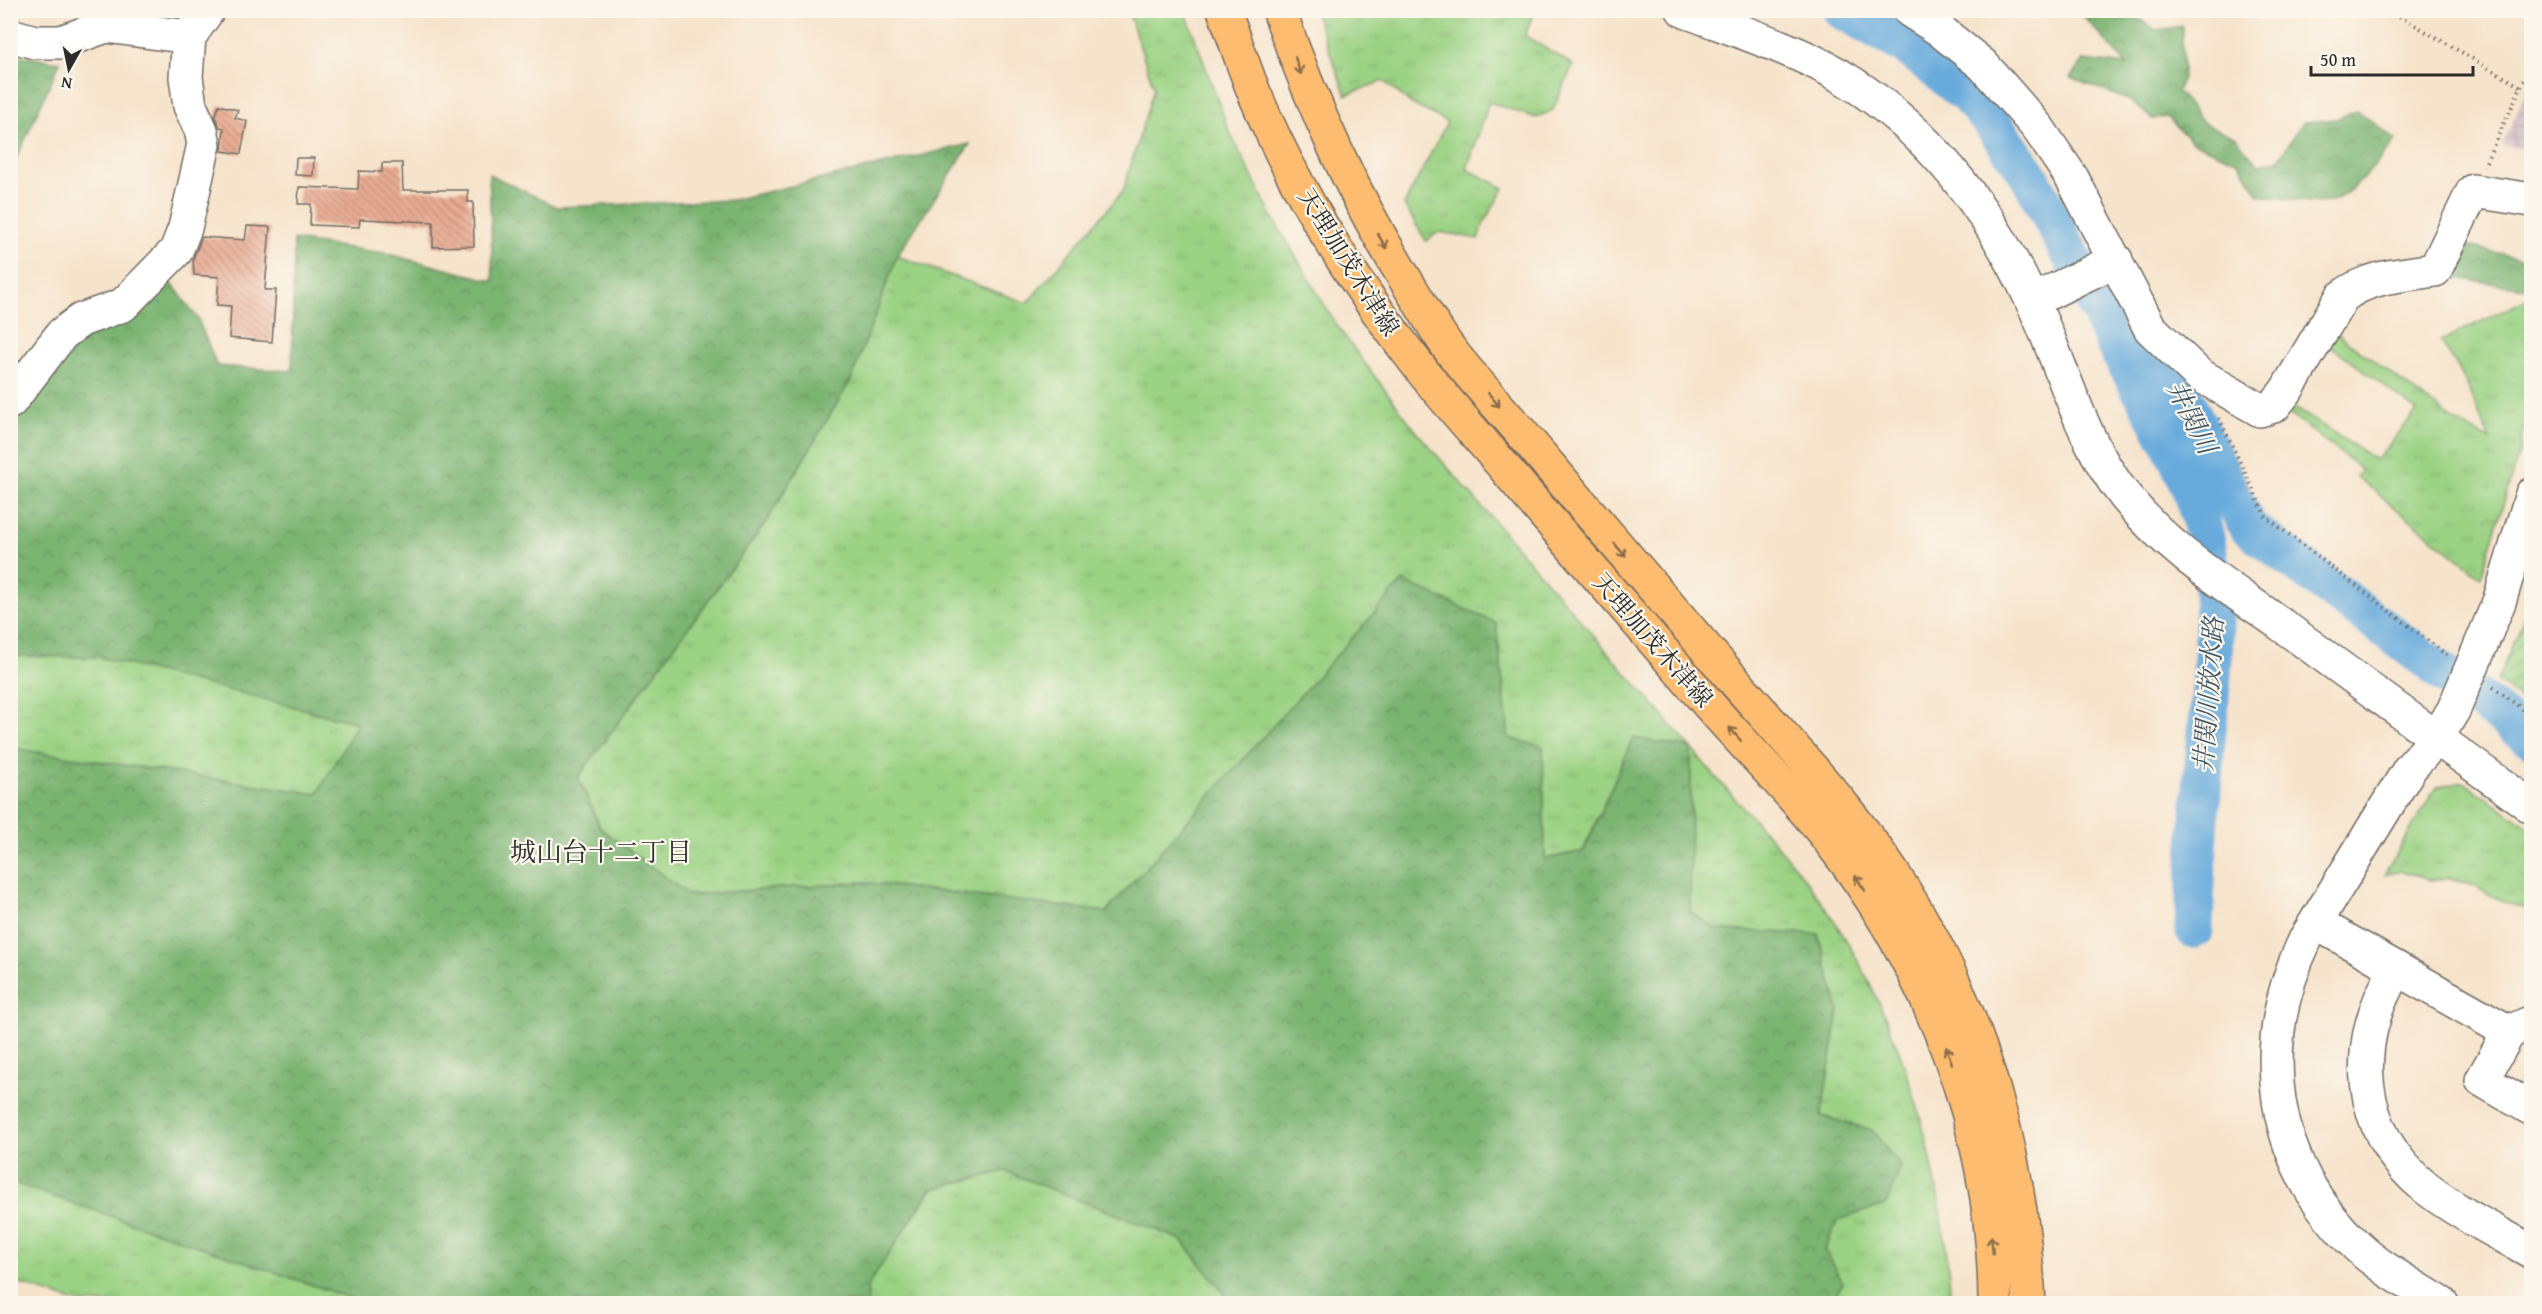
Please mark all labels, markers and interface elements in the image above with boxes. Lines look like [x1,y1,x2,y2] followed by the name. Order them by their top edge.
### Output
[39,39,99,99] north arrow
[2311,39,2473,77] scale bar
[2320,46,2356,73] text: 50 m
[1294,56,1305,75] one-way arrow
[59,71,74,97] text: N
[1290,181,1408,343] street label: 天理加茂木津線
[1376,232,1388,249] one-way arrow
[2157,373,2228,463] water label: 井関川
[1487,392,1501,407] one-way arrow
[1613,542,1627,557] one-way arrow
[1585,565,1721,715] street label: 天理加茂木津線
[2183,614,2233,774] water label: 井関川放水路
[1728,726,1741,742] one-way arrow
[510,832,692,871] district label: 城山台十二丁目
[1854,874,1867,891] one-way arrow
[1943,1047,1954,1065] one-way arrow
[1986,1236,1997,1256] one-way arrow

